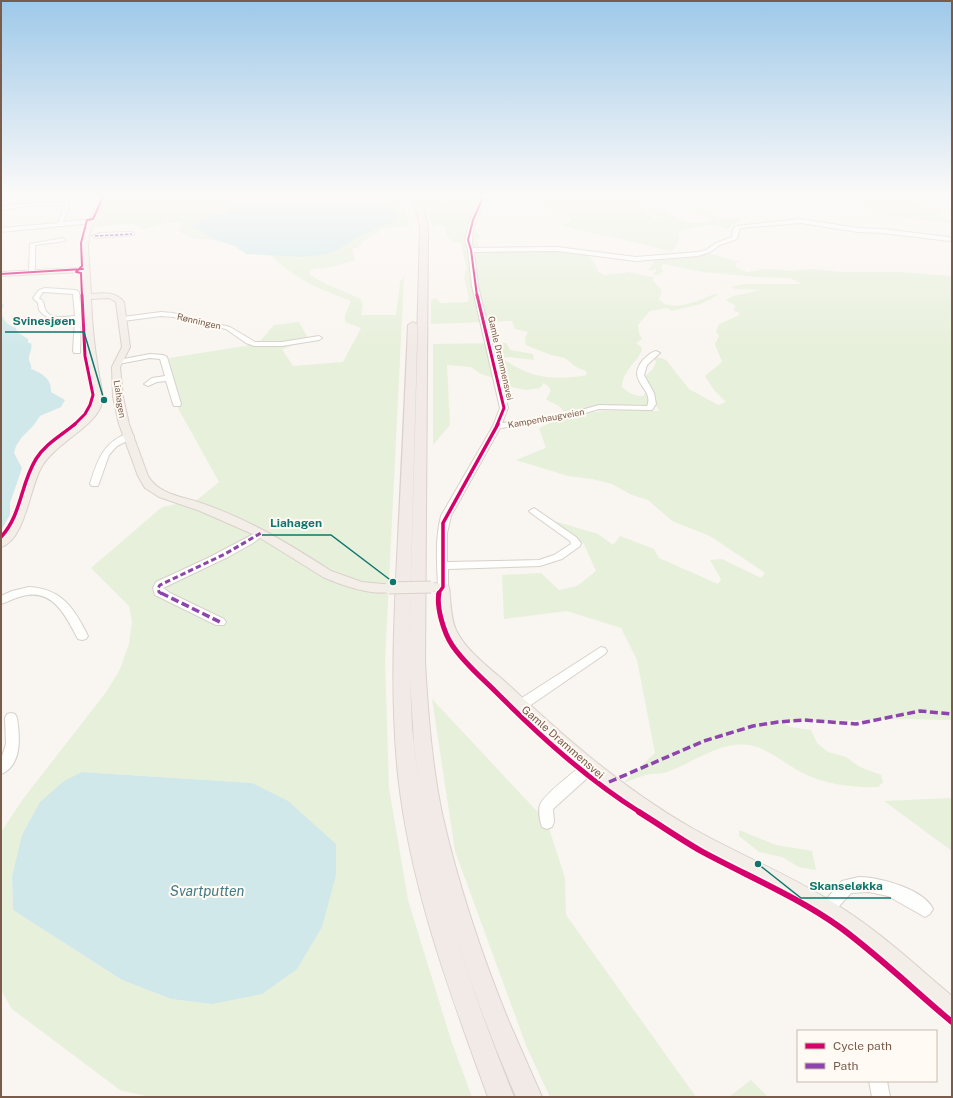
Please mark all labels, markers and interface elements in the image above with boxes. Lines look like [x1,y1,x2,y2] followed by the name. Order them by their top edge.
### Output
[5,308,84,332] callout: Svinesjøen
[176,311,222,331] street label: Rønningen
[12,314,76,328] text: Svinesjøen
[486,315,516,401] street label: Gamle Drammensvei
[112,379,128,419] street label: Liahagen
[507,406,585,430] street label: Kampenhaugveien
[262,511,331,535] callout: Liahagen
[270,516,322,530] text: Liahagen
[519,703,607,781] street label: Gamle Drammensvei
[801,874,891,898] callout: Skanseløkka
[809,879,883,893] text: Skanseløkka
[170,883,245,899] water label: Svartputten
[797,1030,937,1082] legend
[833,1039,892,1053] text: Cycle path
[833,1059,859,1073] text: Path

